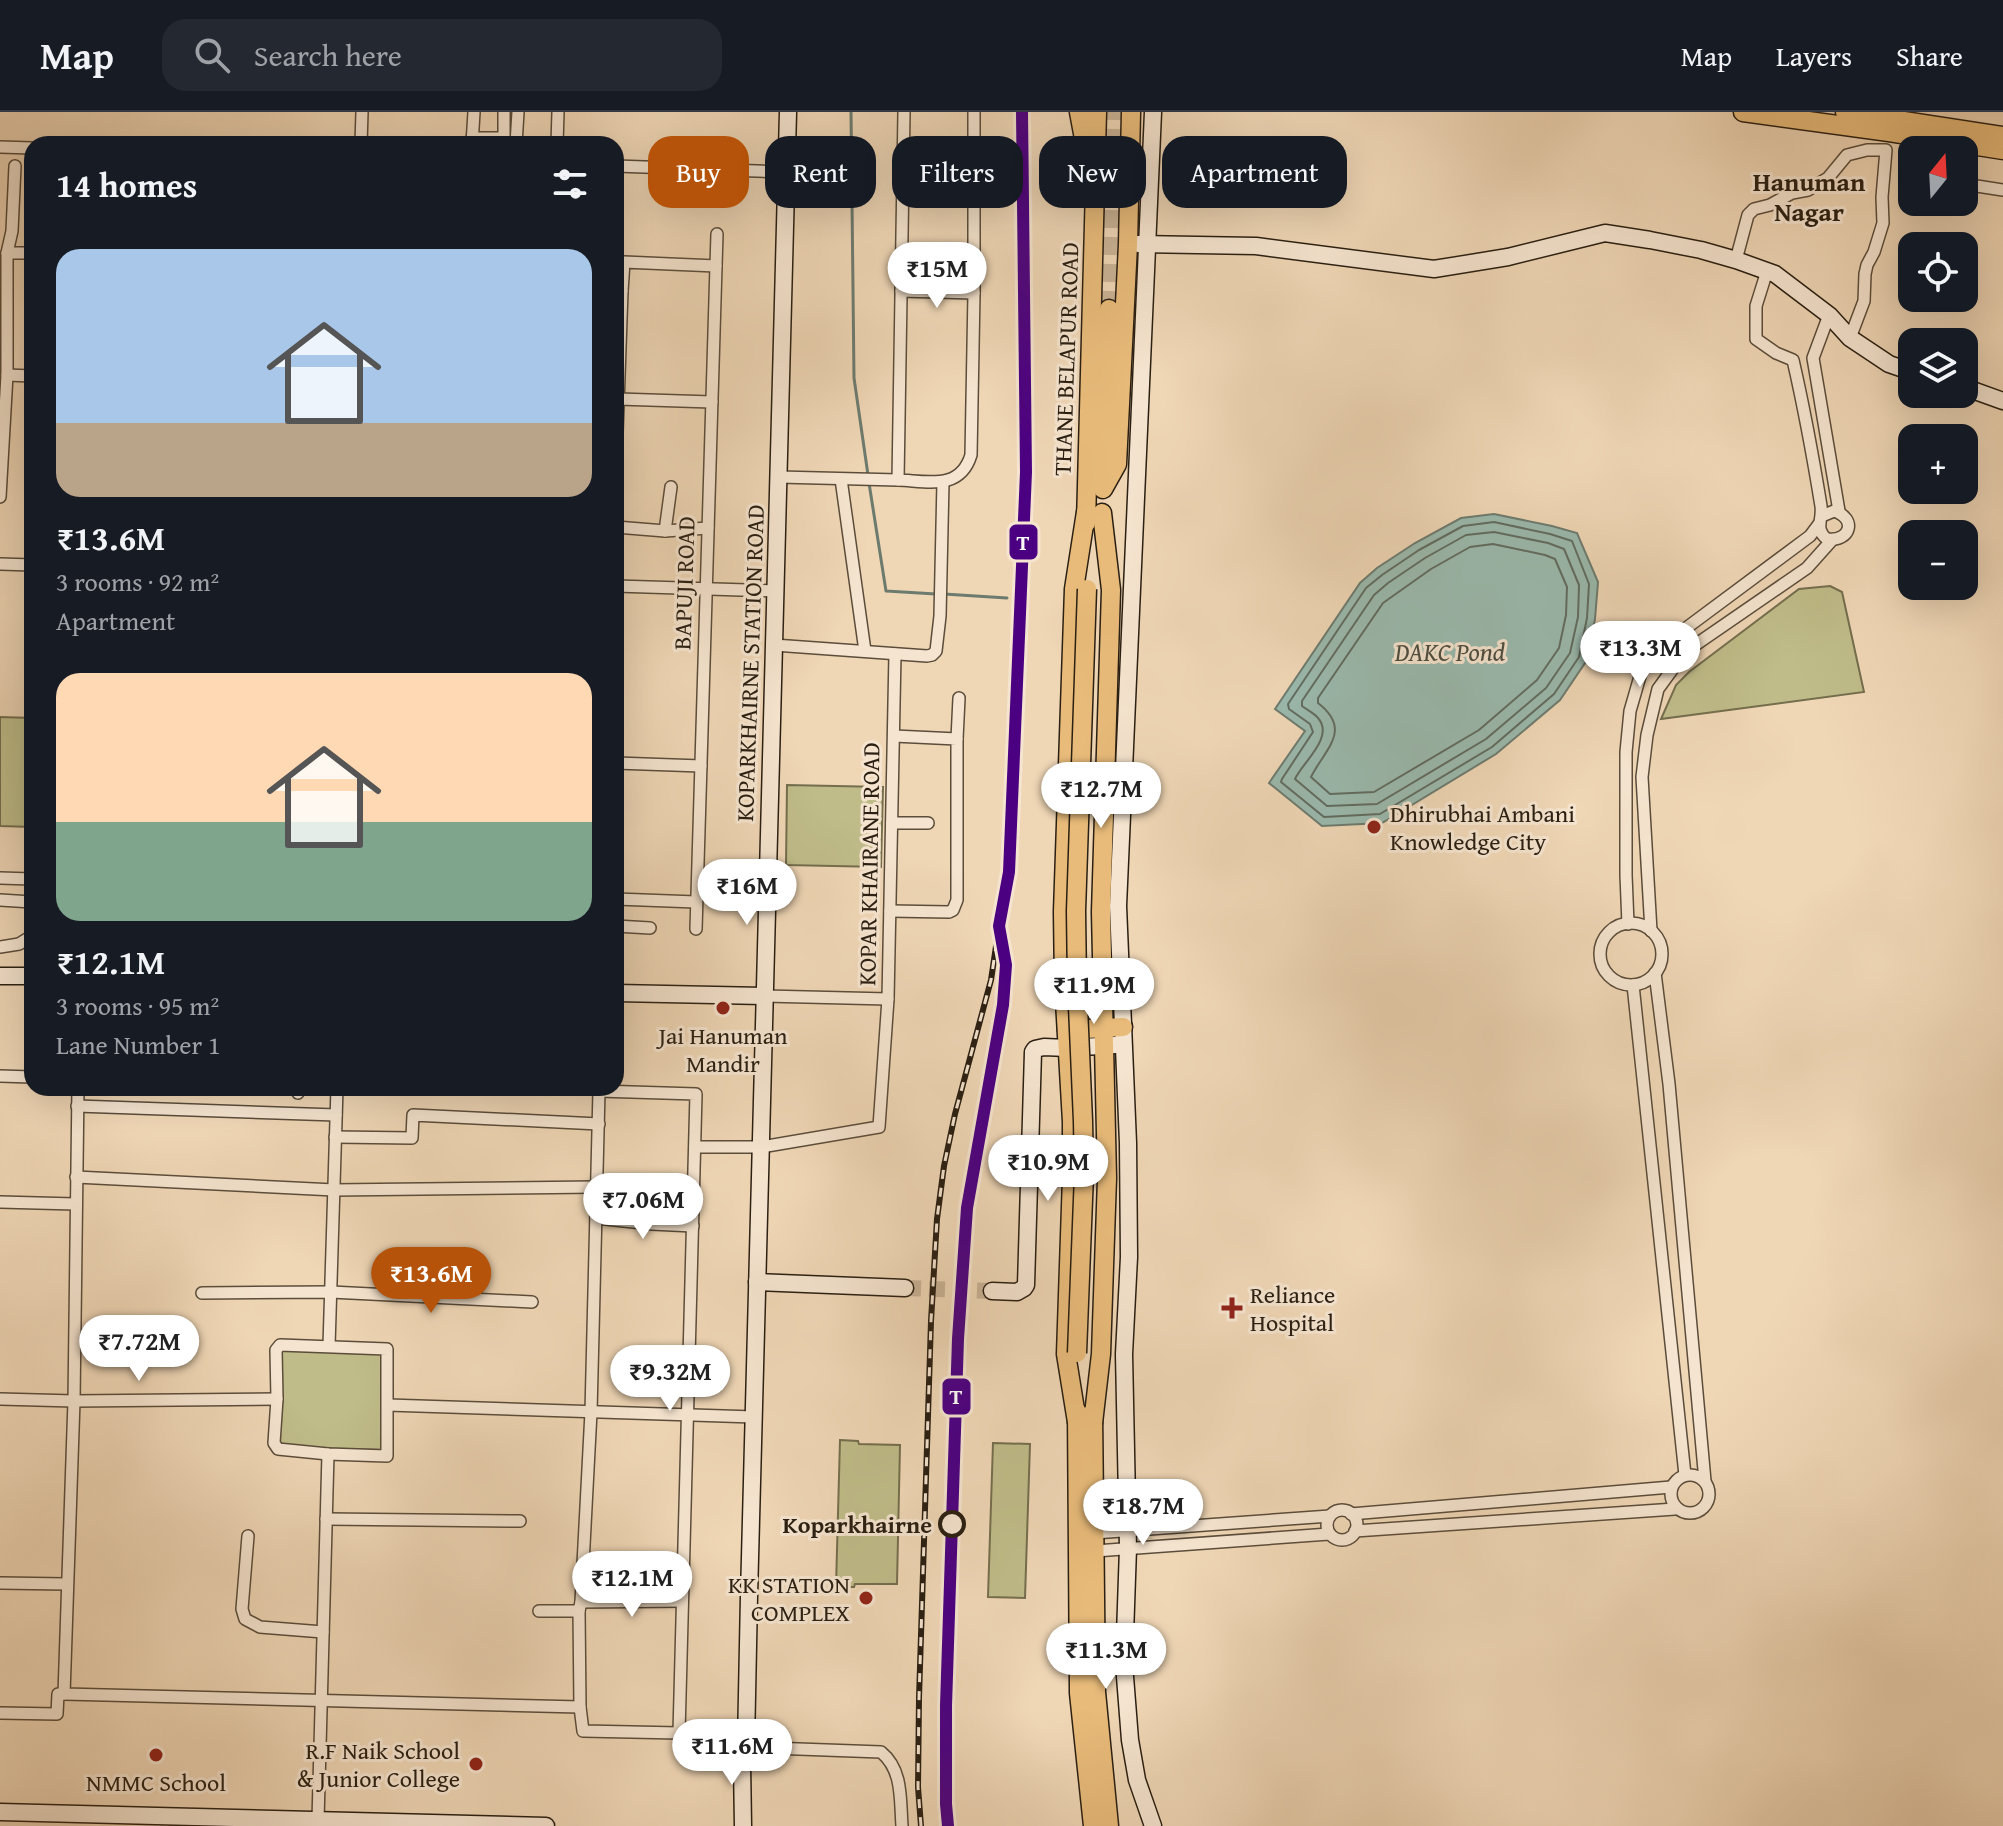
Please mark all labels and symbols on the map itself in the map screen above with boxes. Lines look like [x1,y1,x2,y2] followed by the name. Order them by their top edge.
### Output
[1898,136,1978,216] north arrow
[1753,162,1866,231] district label: Hanuman Nagar
[890,242,984,310] pin: ₹15M
[1044,242,1088,476] street label: THANE BELAPUR ROAD
[727,504,773,822] street label: KOPARKHAIRNE STATION ROAD
[664,515,704,651] street label: BAPUJI ROAD
[1008,523,1039,561] line badge: T
[1017,526,1030,558] text: T
[1575,621,1705,689] pin: ₹13.3M
[1394,632,1505,671] water label: DAKC Pond
[849,742,889,986] street label: KOPAR KHAIRANE ROAD
[1036,762,1166,830] pin: ₹12.7M
[1390,796,1575,859] place label: Dhirubhai Ambani Knowledge City
[1365,818,1383,836] marker: Dhirubhai Ambani Knowledge City
[700,859,794,927] pin: ₹16M
[1029,958,1159,1026] pin: ₹11.9M
[714,999,732,1017] marker: Jai Hanuman Mandir
[655,1018,788,1081] place label: Jai Hanuman Mandir
[983,1135,1113,1203] pin: ₹10.9M
[578,1173,708,1241] pin: ₹7.06M
[366,1247,496,1315] pin: ₹13.6M
[1250,1277,1335,1340] place label: Reliance Hospital
[1221,1297,1243,1319] marker: Reliance Hospital
[74,1315,204,1383] pin: ₹7.72M
[605,1345,735,1413] pin: ₹9.32M
[941,1377,972,1416] line badge: T
[950,1380,963,1412] text: T
[1078,1479,1208,1547] pin: ₹18.7M
[783,1507,932,1542] place label: Koparkhairne
[939,1511,965,1537] marker: Koparkhairne
[567,1551,697,1619] pin: ₹12.1M
[728,1567,850,1630] place label: KK STATION COMPLEX
[857,1589,875,1607] marker: KK STATION COMPLEX
[1041,1623,1171,1691] pin: ₹11.3M
[667,1719,797,1787] pin: ₹11.6M
[297,1733,460,1796] place label: R.F Naik School & Junior College
[147,1746,165,1764] marker: NMMC School
[467,1755,485,1773] marker: R.F Naik School & Junior College
[86,1765,226,1800] place label: NMMC School

